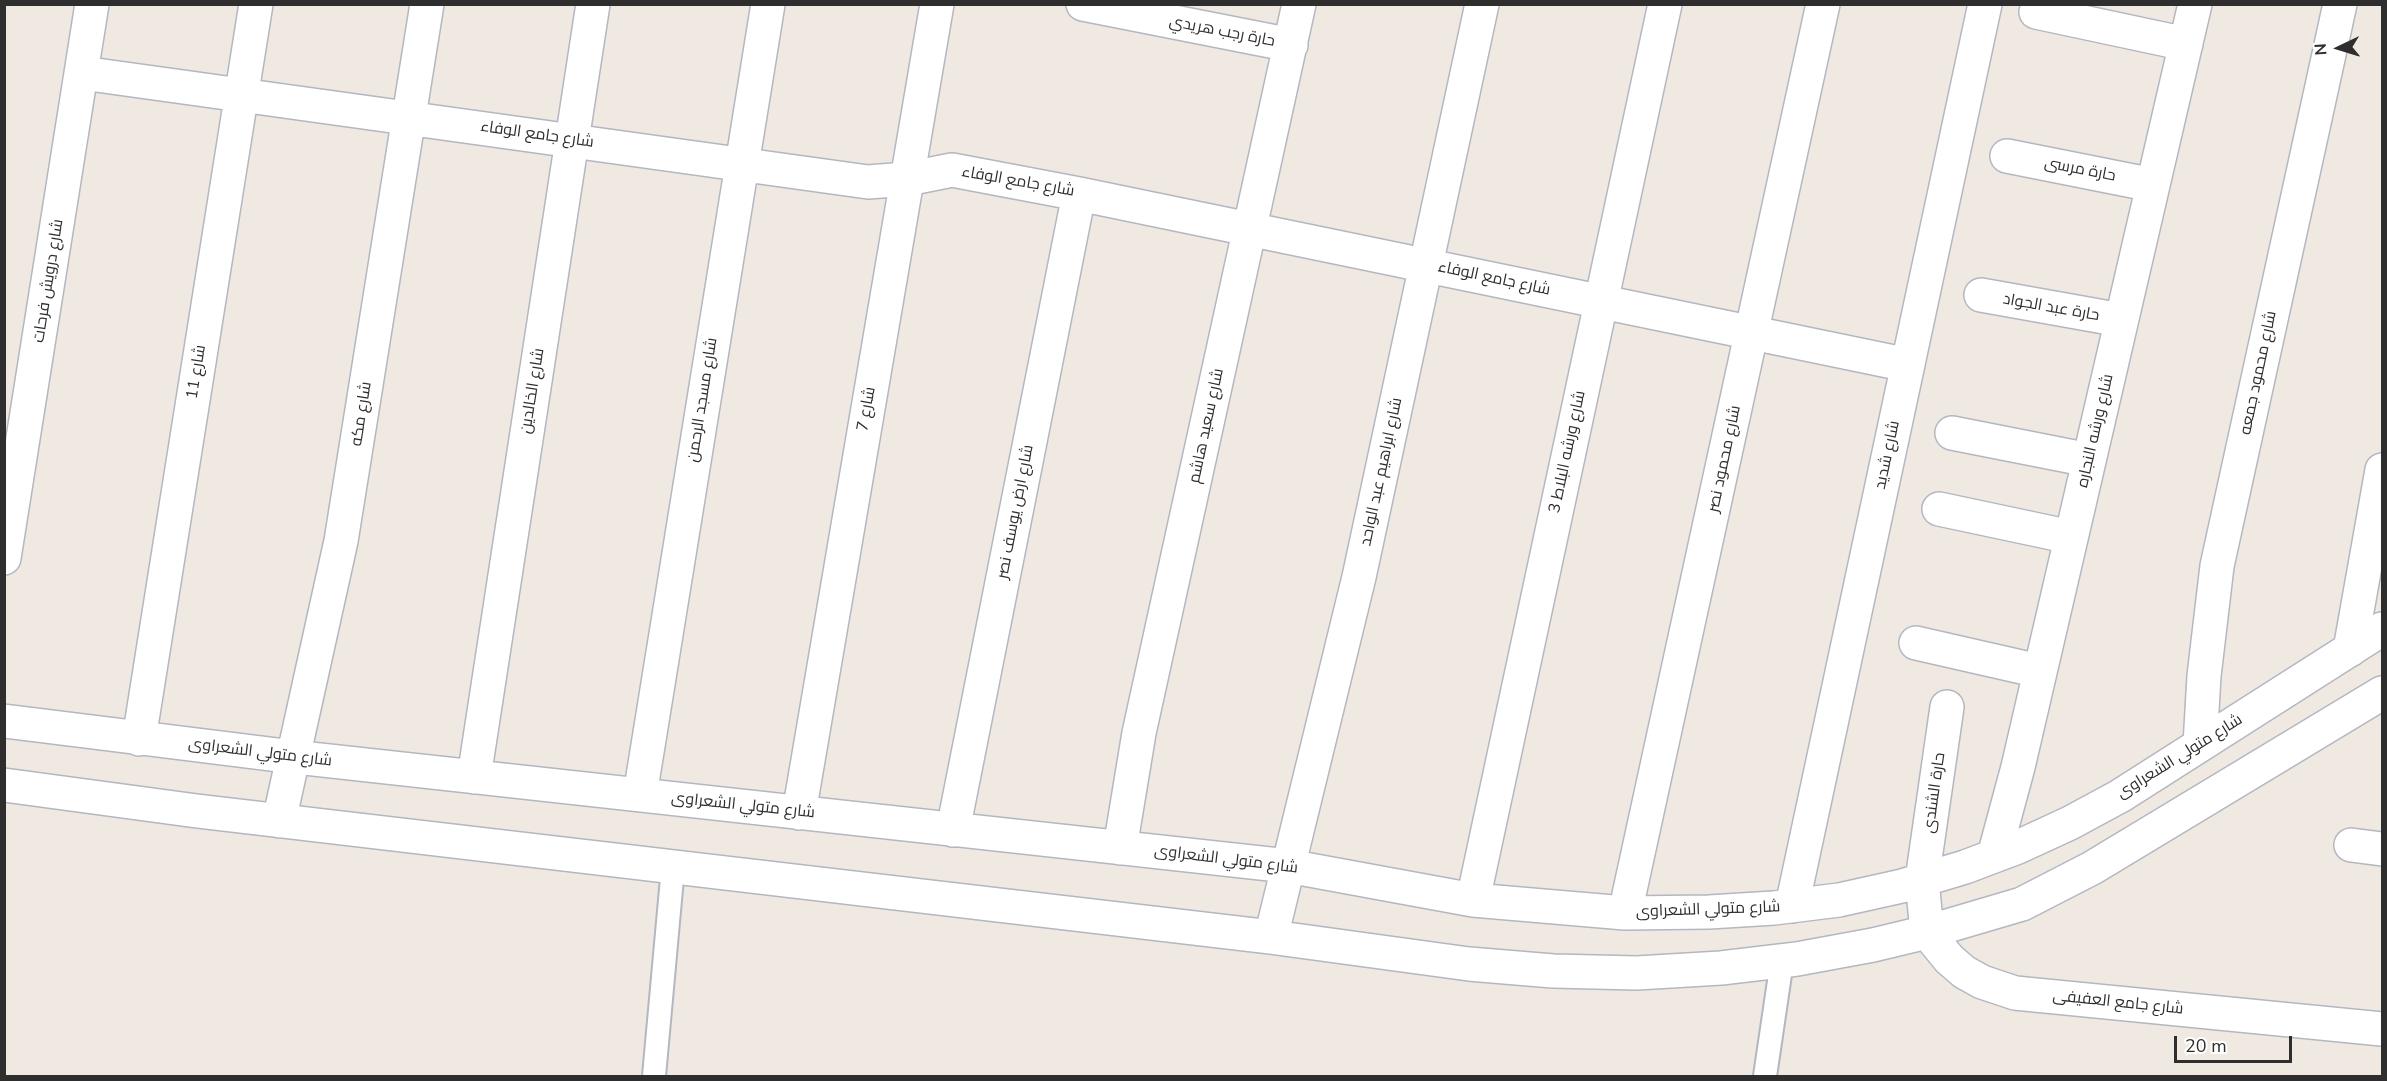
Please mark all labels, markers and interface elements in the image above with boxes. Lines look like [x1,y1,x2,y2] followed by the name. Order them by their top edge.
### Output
[1167,12,1277,52] street label: حارة رجب هريدي
[2309,18,2369,78] north arrow
[2310,43,2332,56] text: N
[479,118,595,152] street label: شارع جامع الوفاء
[2043,154,2117,186] street label: حارة مرسى
[960,163,1076,201] street label: شارع جامع الوفاء
[30,218,68,344] street label: شارع درويش فرحات
[1436,258,1552,300] street label: شارع جامع الوفاء
[2001,290,2101,326] street label: حارة عبد الجواد
[2237,309,2281,437] street label: شارع محمود جمعه
[684,336,722,464] street label: شارع مسجد الرحمن
[183,344,211,400] street label: شارع 11
[517,347,549,435] street label: شارع الخالدين
[1185,367,1229,485] street label: شارع سعيد هاشم
[2074,372,2118,490] street label: شارع ورشه النجاره
[347,380,377,448] street label: شارع مكه
[854,385,880,433] street label: شارع 7
[1546,389,1590,515] street label: شارع ورشه البلاط 3
[1357,396,1407,548] street label: شارع ابراهيم عبد الواحد
[1704,404,1746,514] street label: شارع محمود نصر
[1871,419,1905,491] street label: شارع شديد
[994,443,1038,581] street label: شارع ارض يوسف نصر
[2114,711,2246,803] street label: شارع متولي الشعراوى
[187,735,333,771] street label: شارع متولي الشعراوى
[1920,751,1950,835] street label: حارة الشندى
[670,789,816,823] street label: شارع متولي الشعراوى
[1153,842,1299,878] street label: شارع متولي الشعراوى
[1635,898,1781,922] street label: شارع متولي الشعراوى
[2052,987,2184,1019] street label: شارع جامع العفيفى
[2177,1024,2296,1062] scale bar
[2185,1034,2227,1058] text: 20 m

